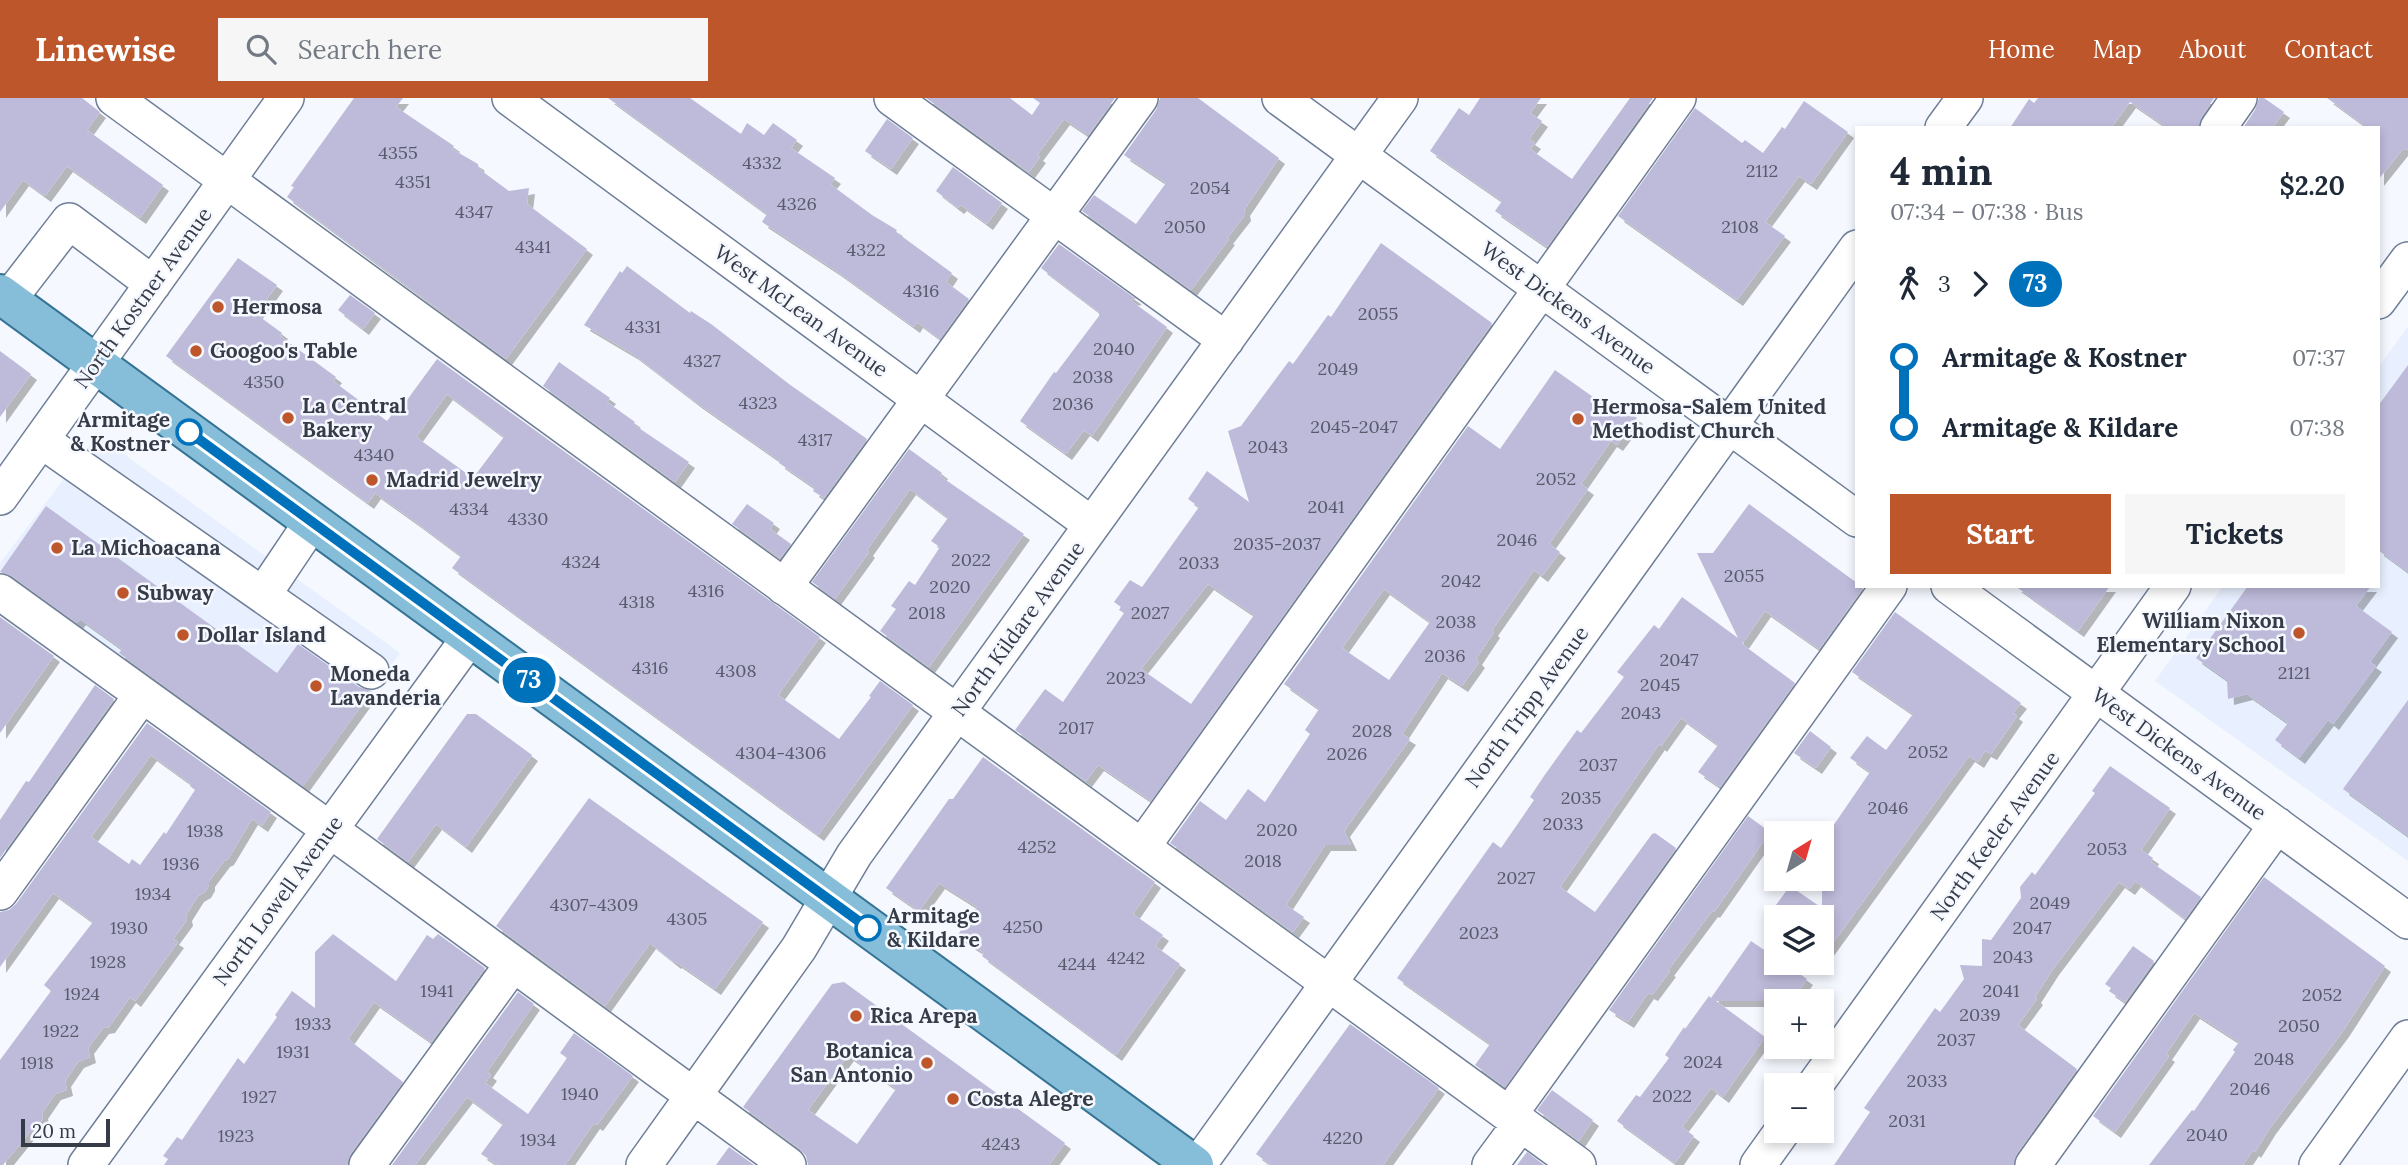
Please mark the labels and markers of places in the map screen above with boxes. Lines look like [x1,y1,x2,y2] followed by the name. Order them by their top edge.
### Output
[232,293,322,320] place label: Hermosa
[210,299,226,315] marker: Hermosa
[210,337,358,364] place label: Googoo's Table
[188,343,204,359] marker: Googoo's Table
[302,392,407,443] place label: La Central Bakery
[1592,393,1826,444] place label: Hermosa-Salem United Methodist Church
[71,406,170,457] place label: Armitage & Kostner
[280,410,296,426] marker: La Central Bakery
[1570,411,1586,427] marker: Hermosa-Salem United Methodist Church
[176,419,202,445] marker: Armitage & Kostner
[386,466,542,493] place label: Madrid Jewelry
[364,472,380,488] marker: Madrid Jewelry
[71,534,220,561] place label: La Michoacana
[49,540,65,556] marker: La Michoacana
[137,579,214,606] place label: Subway
[115,585,131,601] marker: Subway
[2096,607,2285,658] place label: William Nixon Elementary School
[197,621,326,648] place label: Dollar Island
[2291,625,2307,641] marker: William Nixon Elementary School
[175,627,191,643] marker: Dollar Island
[330,660,441,711] place label: Moneda Lavanderia
[308,678,324,694] marker: Moneda Lavanderia
[887,902,980,953] place label: Armitage & Kildare
[855,915,881,941] marker: Armitage & Kildare
[870,1002,977,1029] place label: Rica Arepa
[848,1008,864,1024] marker: Rica Arepa
[791,1037,913,1088] place label: Botanica San Antonio
[919,1055,935,1071] marker: Botanica San Antonio
[967,1085,1094,1112] place label: Costa Alegre
[945,1091,961,1107] marker: Costa Alegre

